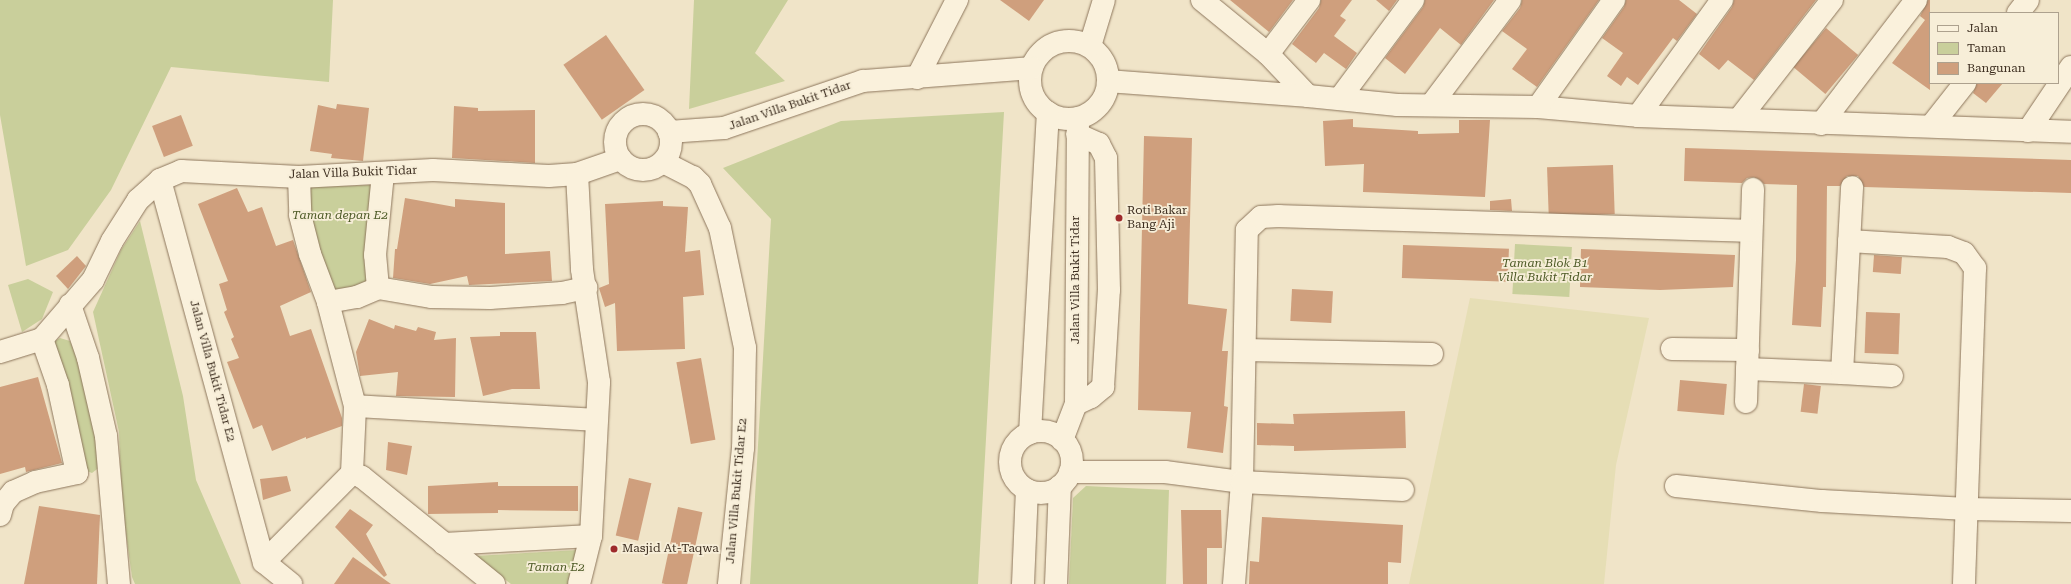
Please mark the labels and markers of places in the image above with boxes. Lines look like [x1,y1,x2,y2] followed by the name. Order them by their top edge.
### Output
[1127,204,1187,232] place label: Roti Bakar Bang Aji
[1114,213,1124,223] marker: Roti Bakar Bang Aji
[622,542,719,556] place label: Masjid At-Taqwa
[609,544,619,554] marker: Masjid At-Taqwa

